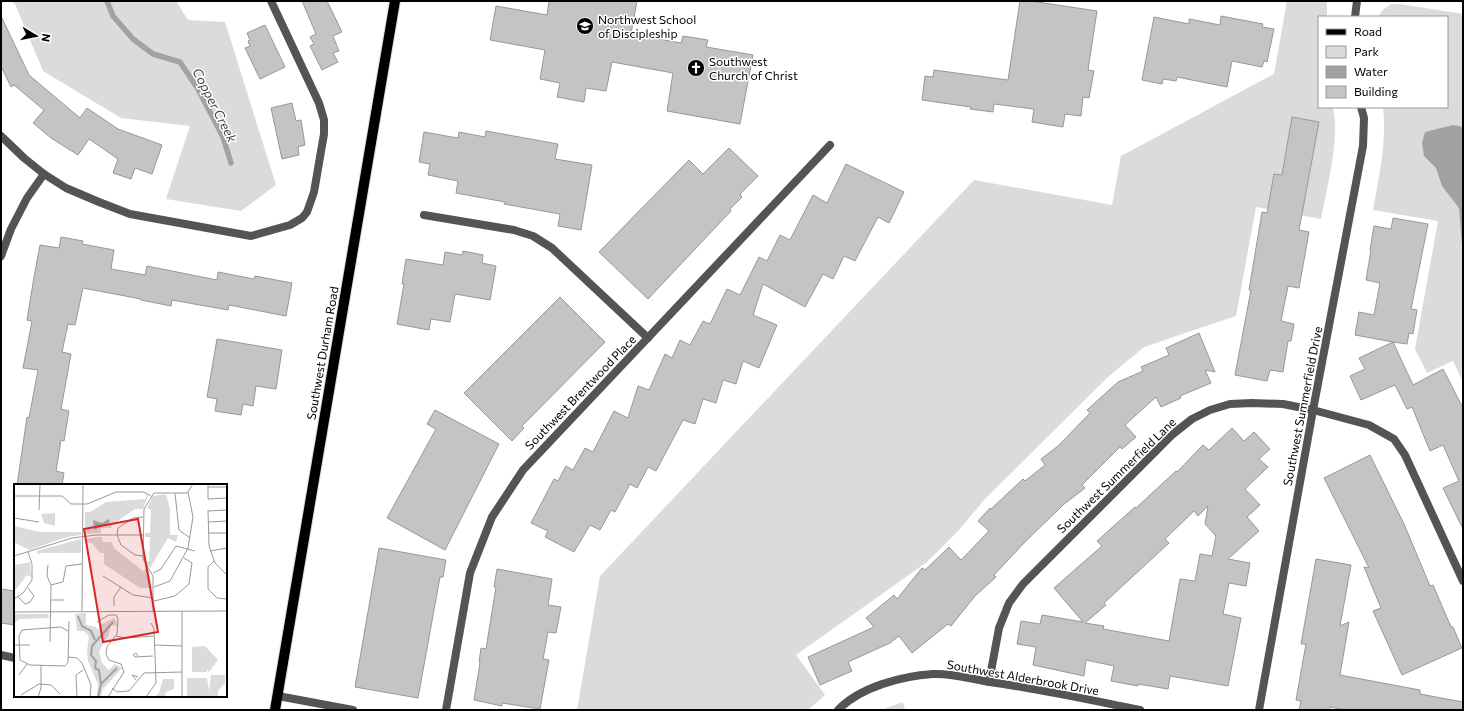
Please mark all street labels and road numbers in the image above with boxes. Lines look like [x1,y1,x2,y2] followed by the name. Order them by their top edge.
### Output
[303,285,341,421] street label: Southwest Durham Road
[1280,325,1324,487] street label: Southwest Summerfield Drive
[522,332,638,452] street label: Southwest Brentwood Place
[1054,415,1178,535] street label: Southwest Summerfield Lane
[946,657,1100,697] street label: Southwest Alderbrook Drive

